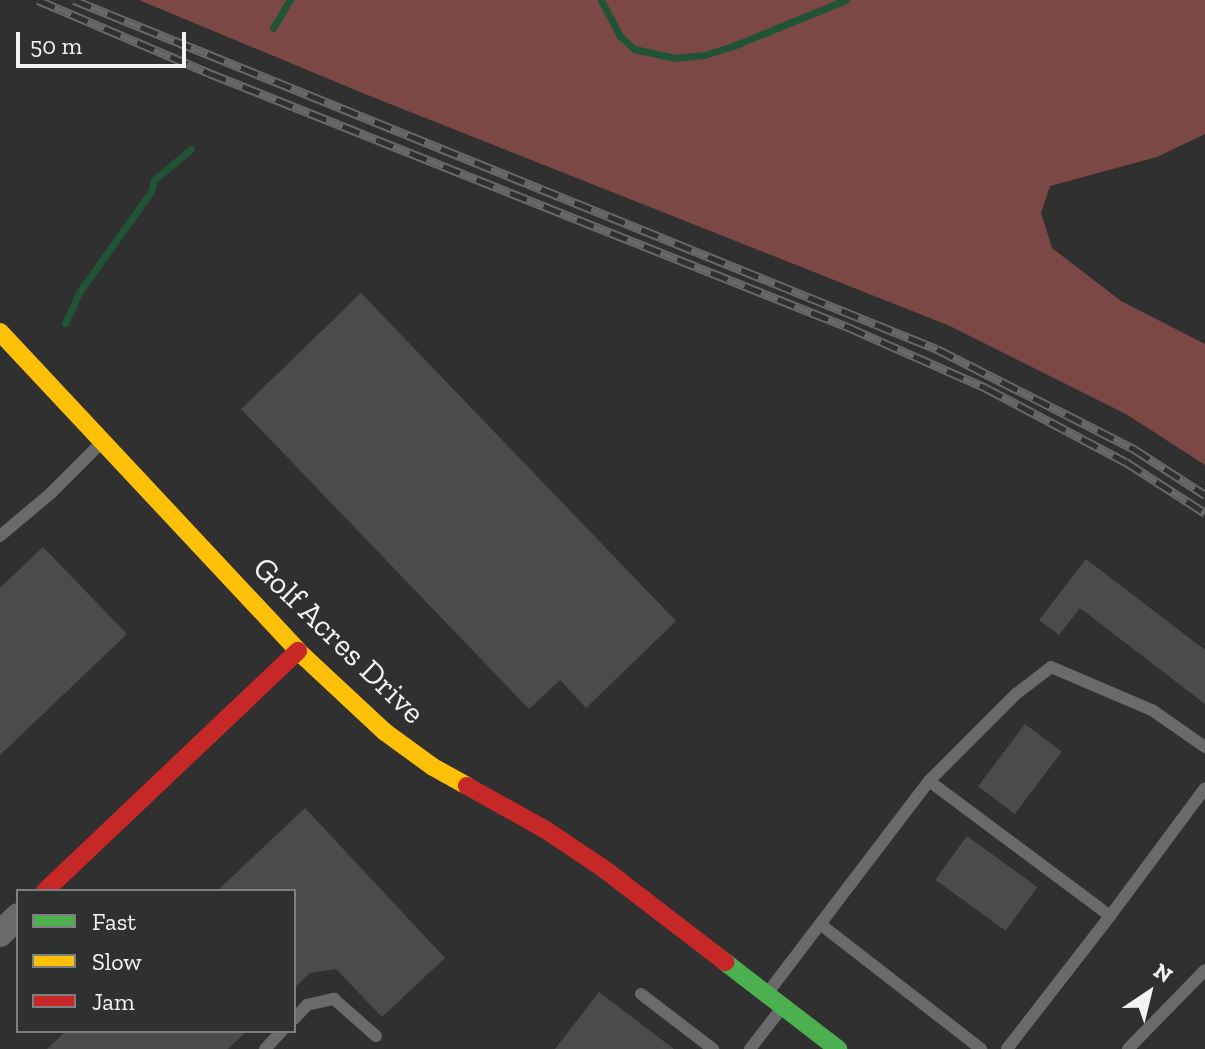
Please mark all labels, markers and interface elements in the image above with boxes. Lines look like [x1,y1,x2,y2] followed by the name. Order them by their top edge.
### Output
[20,16,190,66] scale bar
[30,31,82,60] text: 50 m
[245,548,433,732] street label: Golf Acres Drive
[16,889,296,1033] legend
[92,907,136,936] text: Fast
[92,947,142,976] text: Slow
[1109,953,1189,1033] north arrow
[1148,957,1178,989] text: N
[92,987,135,1016] text: Jam

